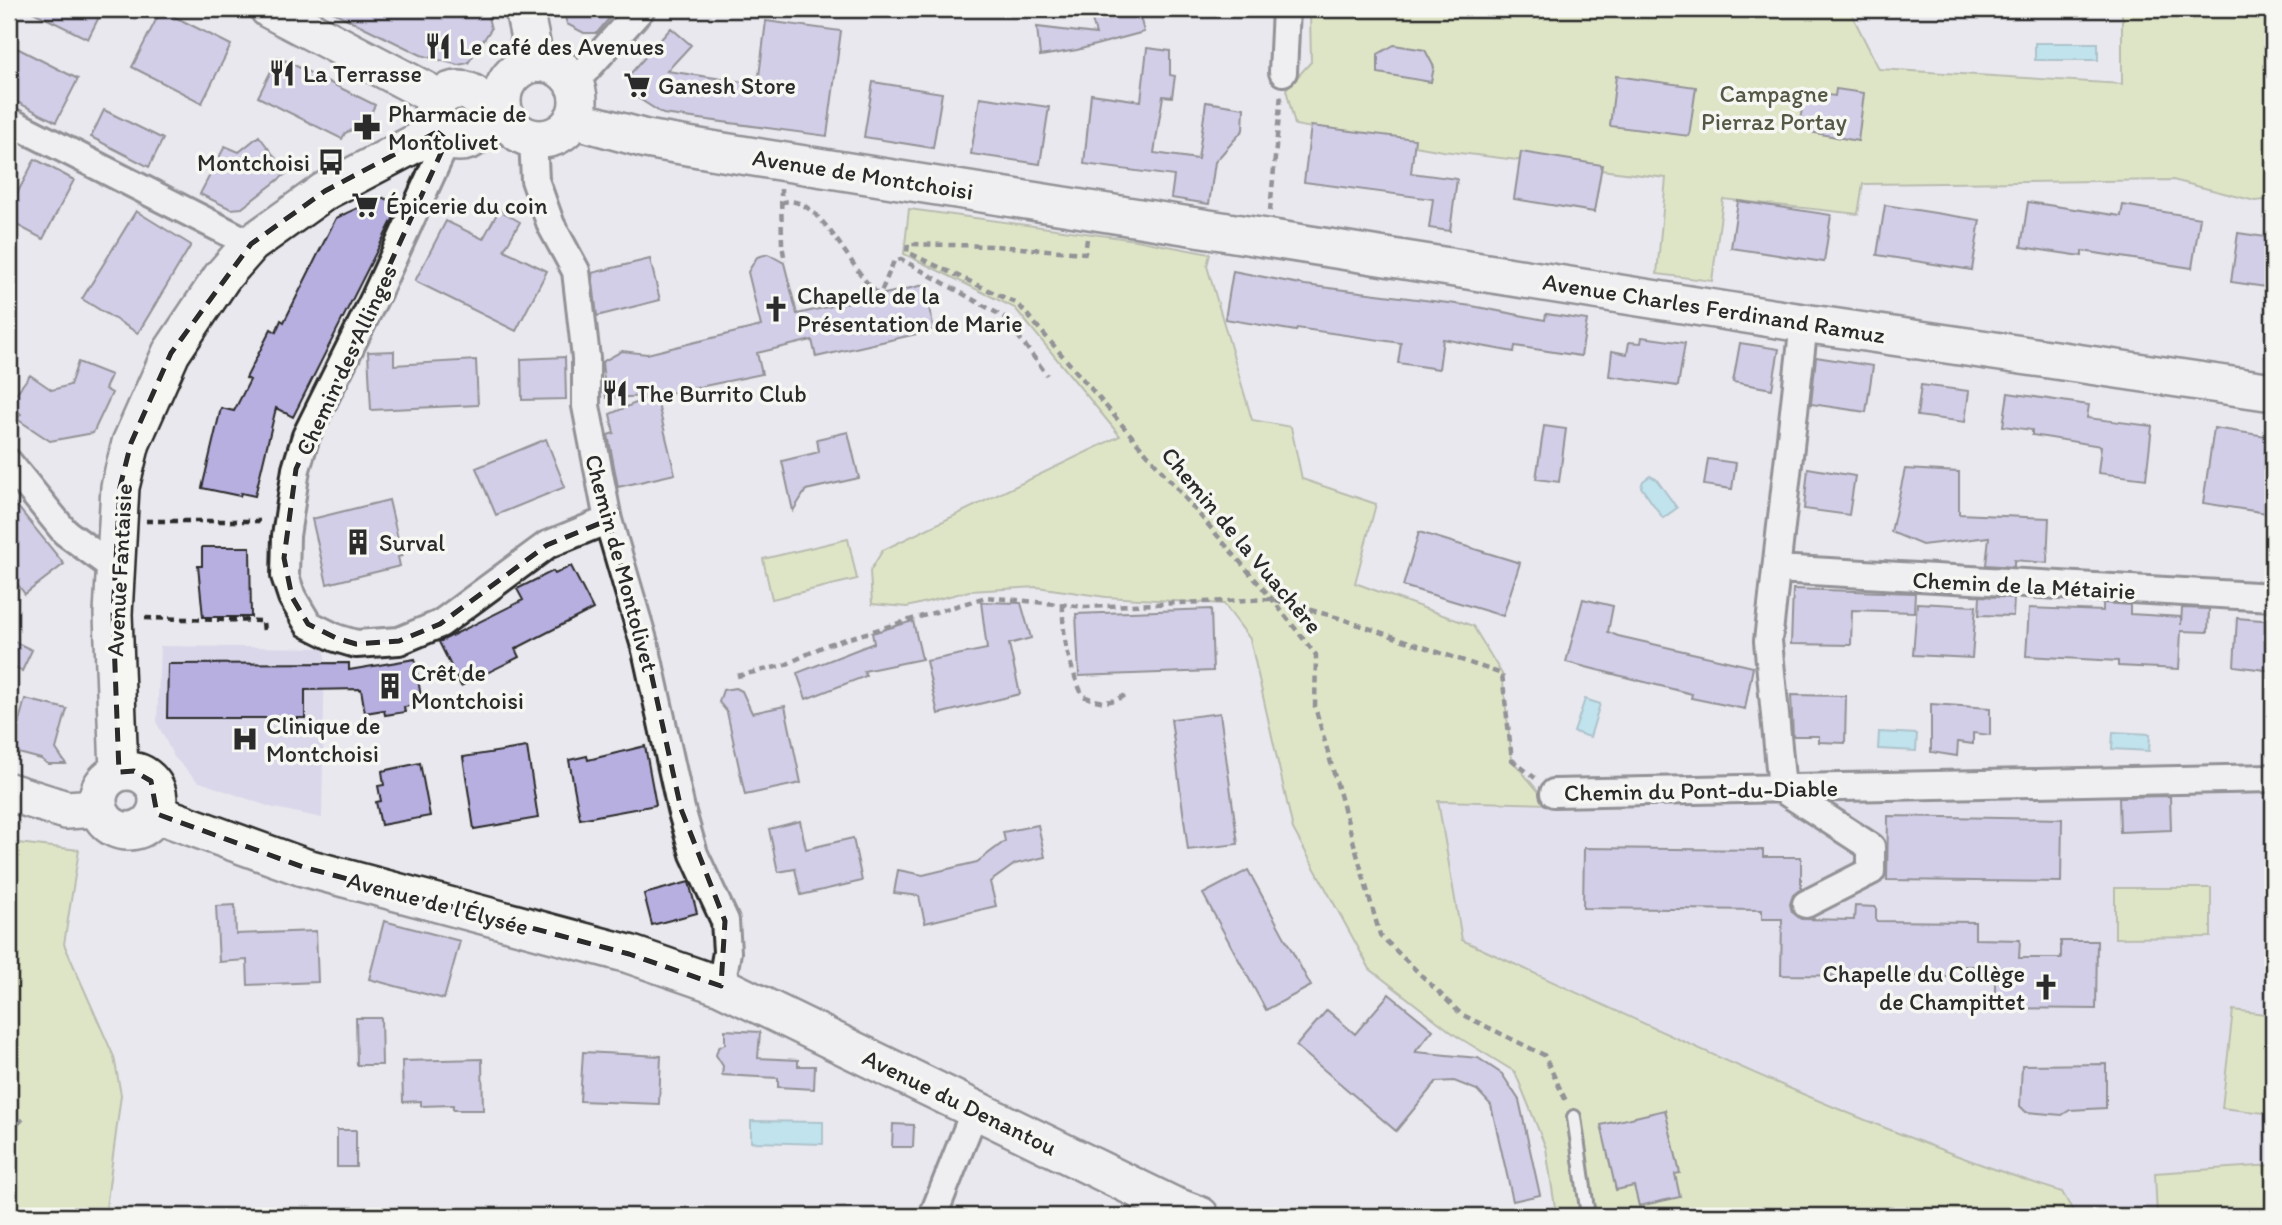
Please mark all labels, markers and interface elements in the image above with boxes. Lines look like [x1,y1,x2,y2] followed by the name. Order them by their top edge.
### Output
[423,31,453,61] restaurant icon: Le café des Avenues
[459,32,665,61] place label: Le café des Avenues
[267,58,297,88] restaurant icon: La Terrasse
[303,59,422,88] place label: La Terrasse
[622,70,652,100] supermarket icon: Ganesh Store
[658,71,796,100] place label: Ganesh Store
[1701,79,1848,136] park label: Campagne Pierraz Portay
[388,99,527,156] place label: Pharmacie de Montolivet
[352,112,382,142] pharmacy icon: Pharmacie de Montolivet
[750,142,976,206] street label: Avenue de Montchoisi
[316,147,346,177] bus stop icon: Montchoisi
[197,148,310,177] place label: Montchoisi
[350,190,380,220] supermarket icon: Épicerie du coin
[386,191,548,220] place label: Épicerie du coin
[289,260,403,460] street label: Chemin des Allinges
[1541,267,1887,349] street label: Avenue Charles Ferdinand Ramuz
[797,281,1023,338] place label: Chapelle de la Présentation de Marie
[761,294,791,324] church icon: Chapelle de la Présentation de Marie
[600,378,630,408] restaurant icon: The Burrito Club
[636,379,807,408] place label: The Burrito Club
[1155,441,1329,639] street label: Chemin de la Vuachère
[579,451,665,675] street label: Chemin de Montolivet
[100,483,138,657] street label: Avenue Fantaisie
[343,527,373,557] building icon: Surval
[379,528,445,557] place label: Surval
[1912,565,2136,605] street label: Chemin de la Métairie
[411,658,524,715] place label: Crêt de Montchoisi
[375,671,405,701] building icon: Crêt de Montchoisi
[266,711,380,768] place label: Clinique de Montchoisi
[230,724,260,754] hospital icon: Clinique de Montchoisi
[1564,773,1838,807] street label: Chemin du Pont-du-Diable
[344,865,532,941] street label: Avenue de l'Élysée
[1822,959,2025,1016] place label: Chapelle du Collège de Champittet
[2031,972,2061,1002] church icon: Chapelle du Collège de Champittet
[858,1042,1062,1162] street label: Avenue du Denantou

